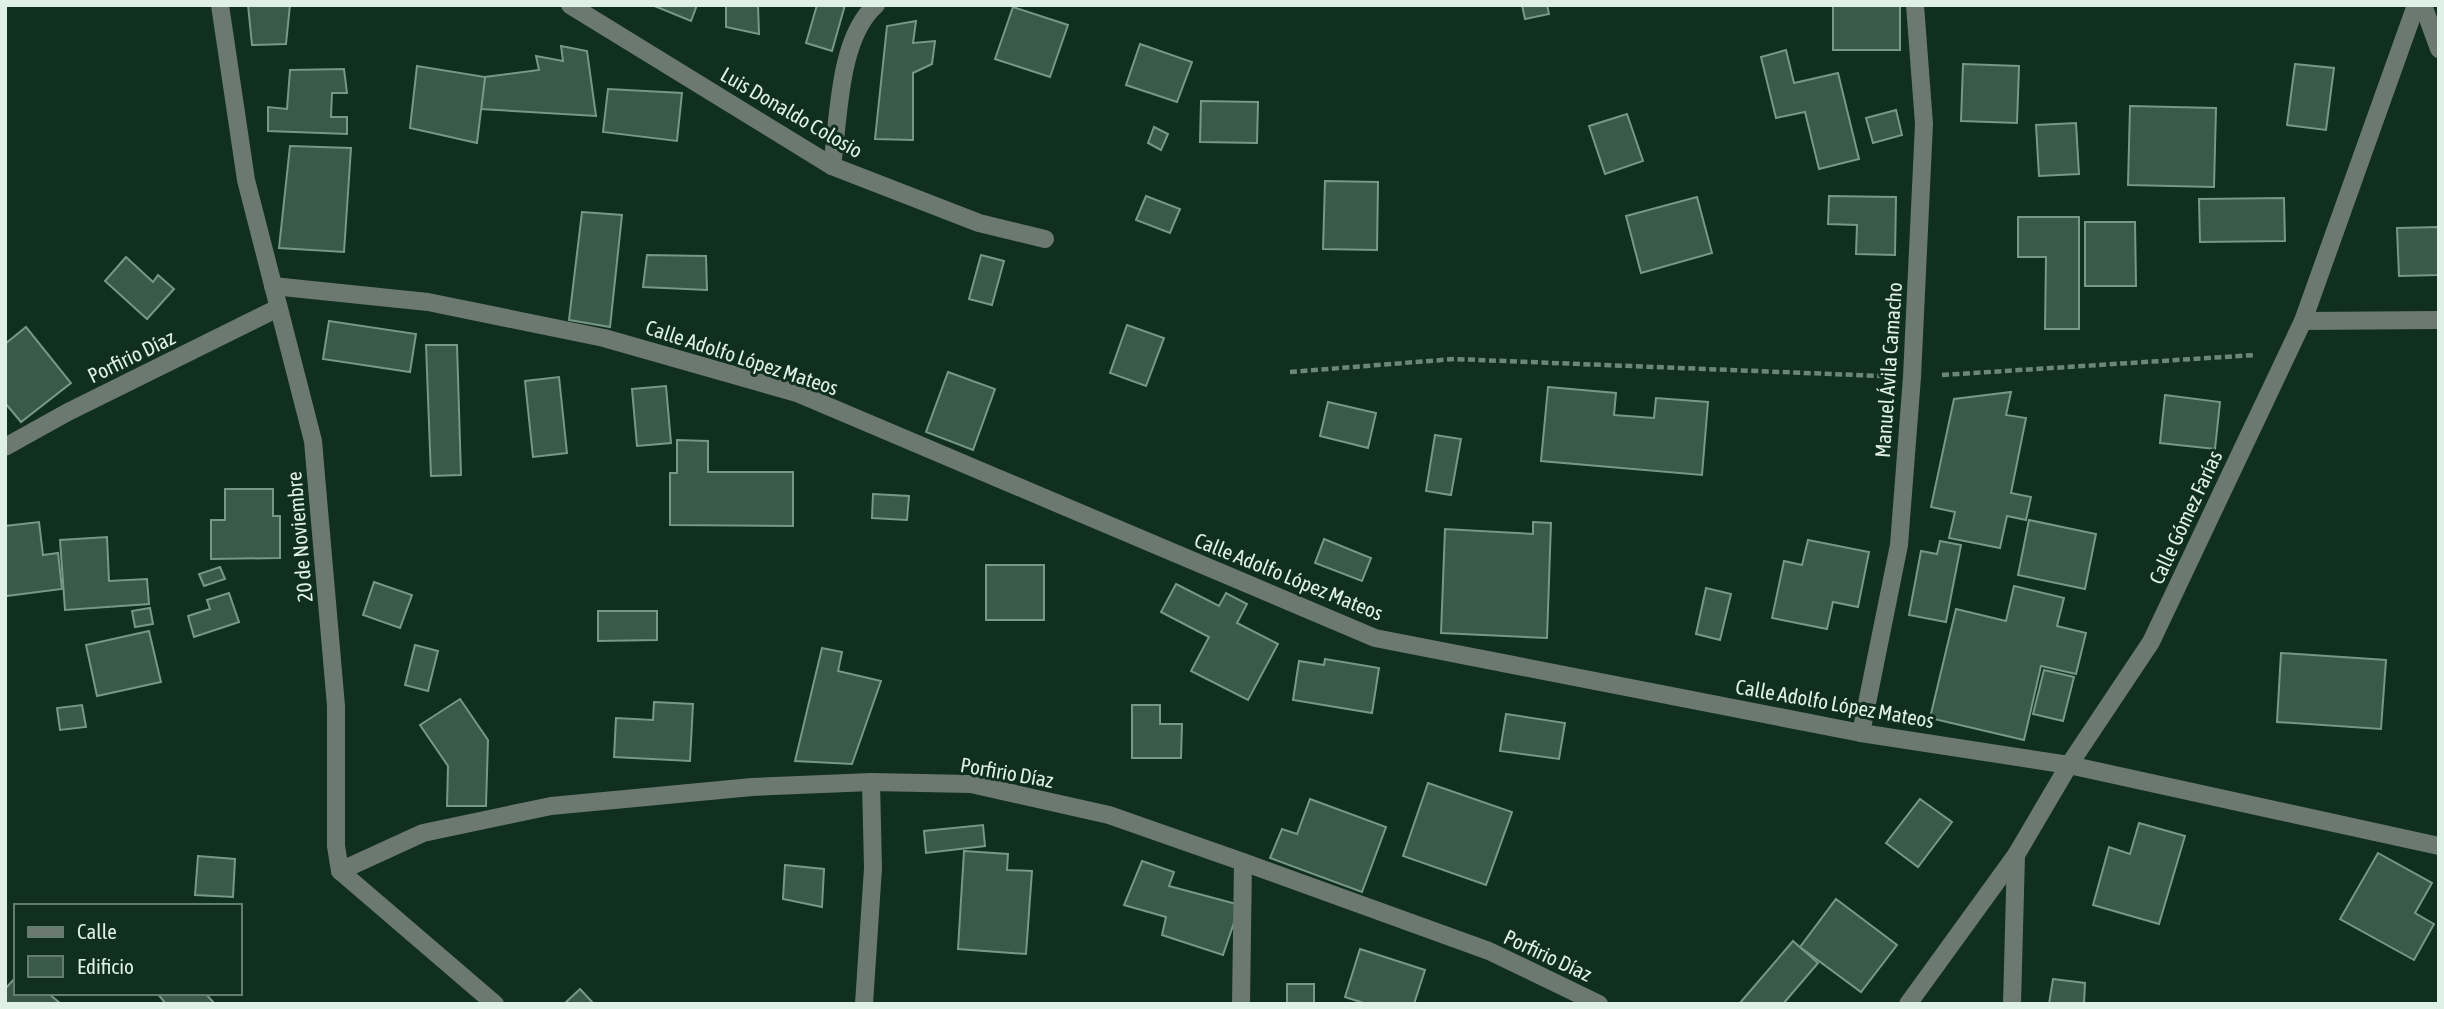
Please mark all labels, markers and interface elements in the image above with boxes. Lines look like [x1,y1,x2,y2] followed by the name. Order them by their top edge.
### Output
[717,62,867,162] street label: Luis Donaldo Colosio
[1870,281,1906,459] street label: Manuel Ávila Camacho
[643,315,841,399] street label: Calle Adolfo López Mateos
[83,324,179,387] street label: Porfirio Díaz
[2144,446,2226,588] street label: Calle Gómez Farías
[281,471,317,603] street label: 20 de Noviembre
[1191,527,1387,625] street label: Calle Adolfo López Mateos
[1734,674,1936,732] street label: Calle Adolfo López Mateos
[959,752,1056,792] street label: Porfirio Díaz
[14,904,242,995] legend
[77,919,117,943] text: Calle
[1500,924,1596,986] street label: Porfirio Díaz
[77,954,134,978] text: Edificio

